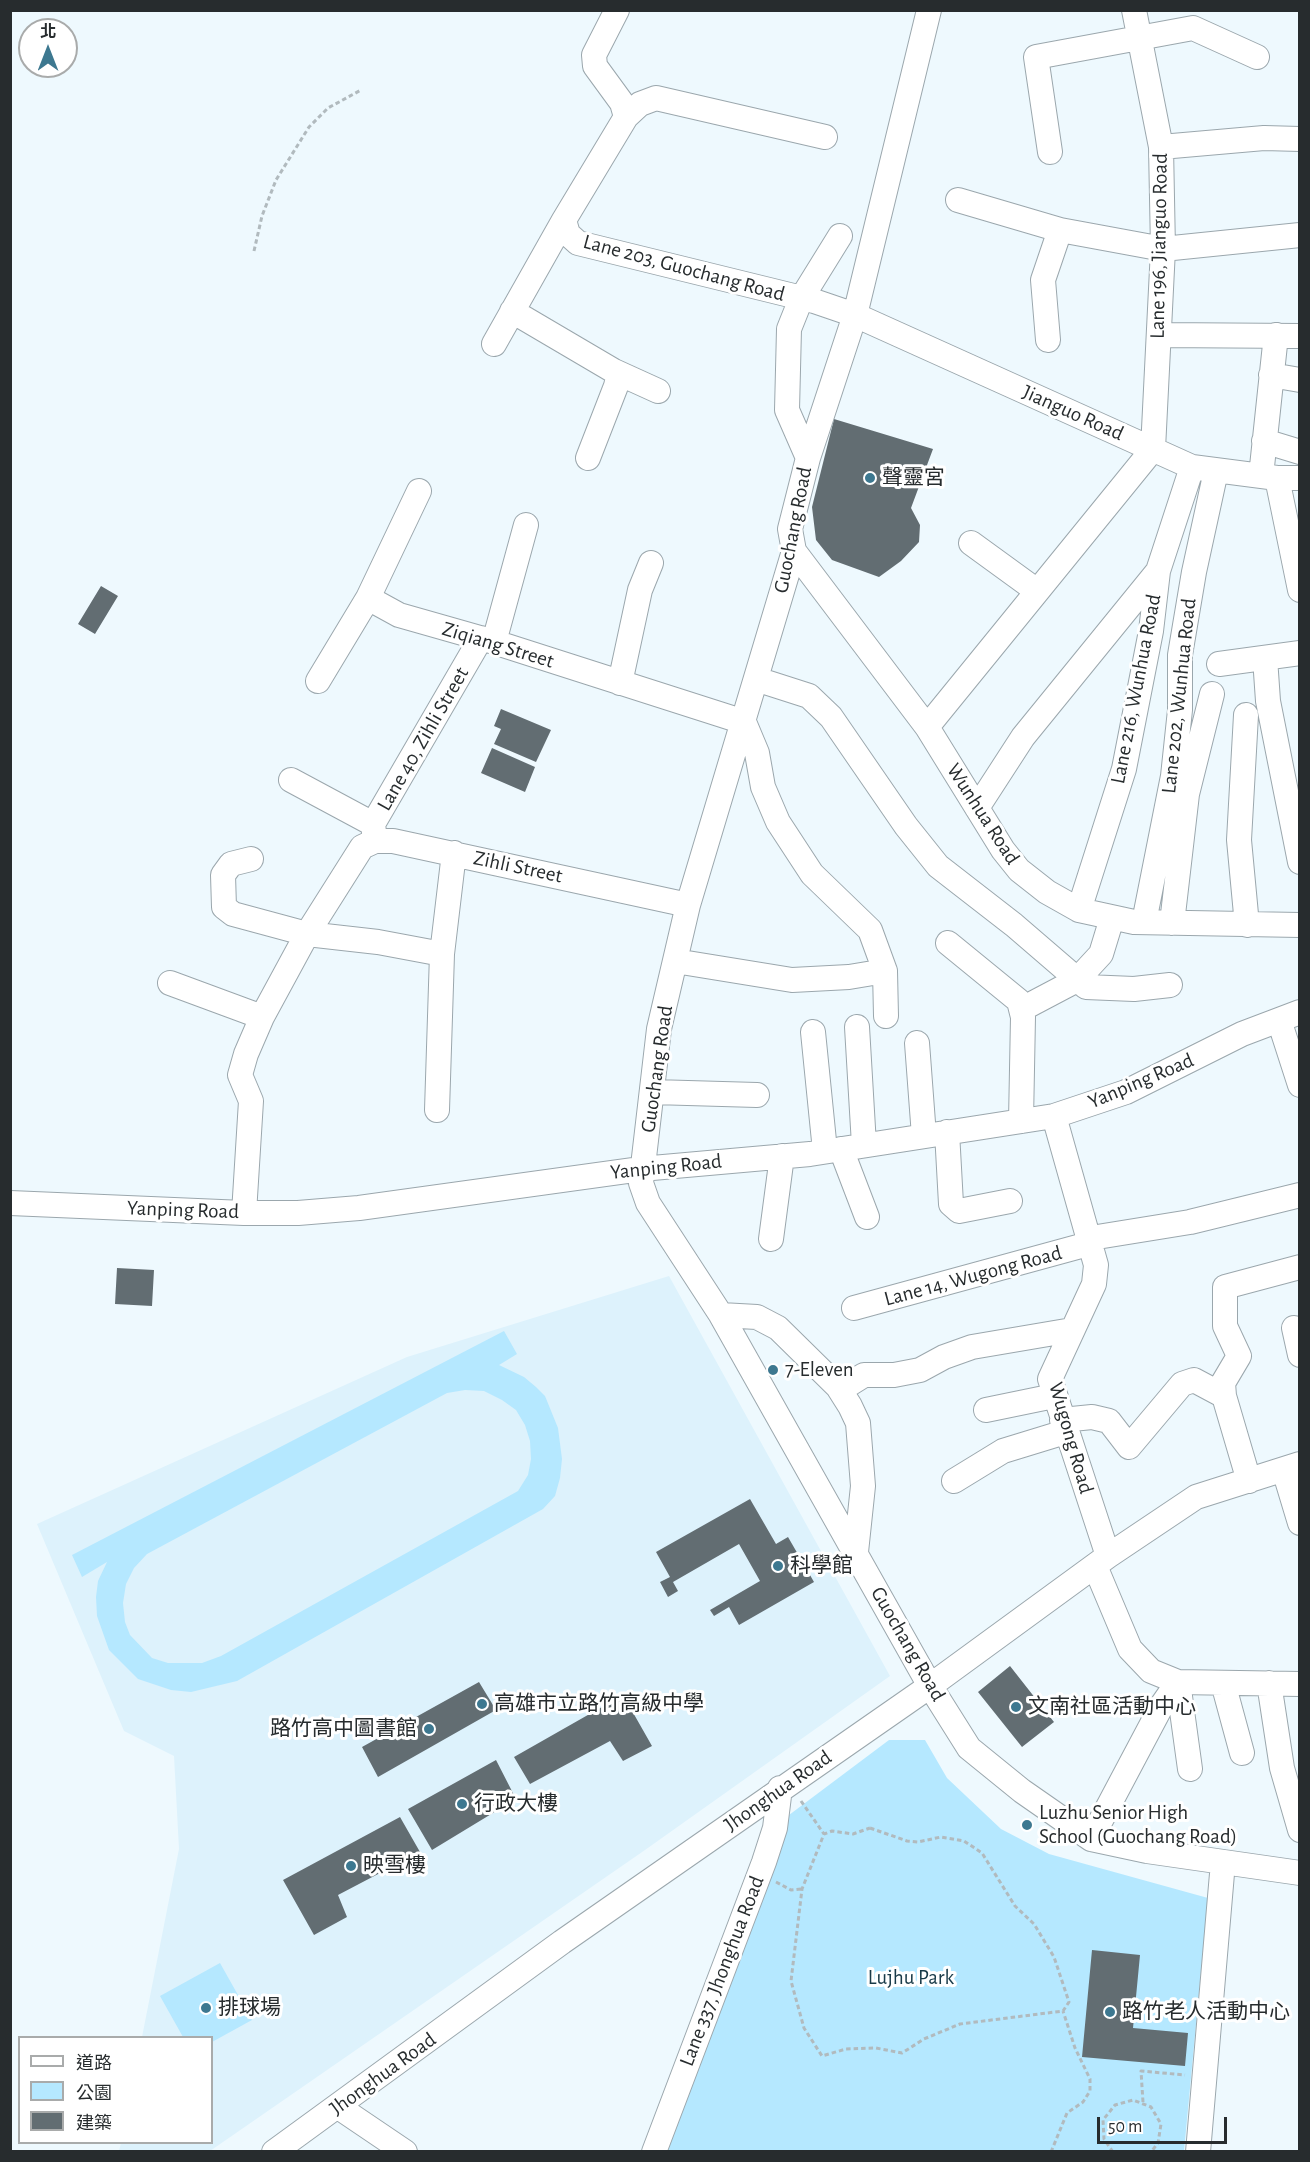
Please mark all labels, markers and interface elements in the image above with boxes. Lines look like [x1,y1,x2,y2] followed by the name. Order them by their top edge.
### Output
[18,18,78,78] north arrow
[40,24,56,40] text: 北
[1145,153,1173,339] street label: Lane 196, Jianguo Road
[580,229,788,307] street label: Lane 203, Guochang Road
[1018,379,1128,447] street label: Jianguo Road
[768,465,818,595] street label: Guochang Road
[882,465,945,491] place label: 聲靈宮
[863,471,877,485] marker: 聲靈宮
[1105,592,1167,786] street label: Lane 216, Wunhua Road
[1156,597,1202,795] street label: Lane 202, Wunhua Road
[439,616,557,674] street label: Ziqiang Street
[372,663,474,815] street label: Lane 40, Zihli Street
[941,759,1025,869] street label: Wunhua Road
[471,845,565,889] street label: Zihli Street
[636,1004,678,1134] street label: Guochang Road
[1084,1047,1198,1115] street label: Yanping Road
[609,1149,723,1185] street label: Yanping Road
[127,1195,239,1225] street label: Yanping Road
[881,1240,1065,1312] street label: Lane 14, Wugong Road
[785,1357,854,1383] place label: 7-Eleven
[766,1363,780,1377] marker: 7-Eleven
[1043,1379,1099,1497] street label: Wugong Road
[790,1553,853,1579] place label: 科學館
[771,1559,785,1573] marker: 科學館
[865,1582,951,1706] street label: Guochang Road
[494,1691,704,1717] place label: 高雄市立路竹高級中學
[1028,1694,1196,1720] place label: 文南社區活動中心
[475,1697,489,1711] marker: 高雄市立路竹高級中學
[1009,1700,1023,1714] marker: 文南社區活動中心
[270,1716,417,1742] place label: 路竹高中圖書館
[422,1722,436,1736] marker: 路竹高中圖書館
[720,1745,836,1837] street label: Jhonghua Road
[474,1791,558,1817] place label: 行政大樓
[455,1797,469,1811] marker: 行政大樓
[1039,1800,1237,1850] place label: Luzhu Senior High School (Guochang Road)
[1020,1818,1034,1832] marker: Luzhu Senior High School (Guochang Road)
[363,1853,426,1879] place label: 映雪樓
[344,1859,358,1873] marker: 映雪樓
[674,1872,770,2070] street label: Lane 337, Jhonghua Road
[868,1965,954,1991] park label: Lujhu Park
[218,1995,281,2021] place label: 排球場
[1122,1999,1290,2025] place label: 路竹老人活動中心
[199,2001,213,2015] marker: 排球場
[1103,2005,1117,2019] marker: 路竹老人活動中心
[325,2027,441,2121] street label: Jhonghua Road
[18,2036,213,2144] legend
[76,2055,112,2073] text: 道路
[76,2085,112,2103] text: 公園
[1100,2105,1230,2143] scale bar
[76,2115,112,2133] text: 建築
[1108,2118,1142,2136] text: 50 m

